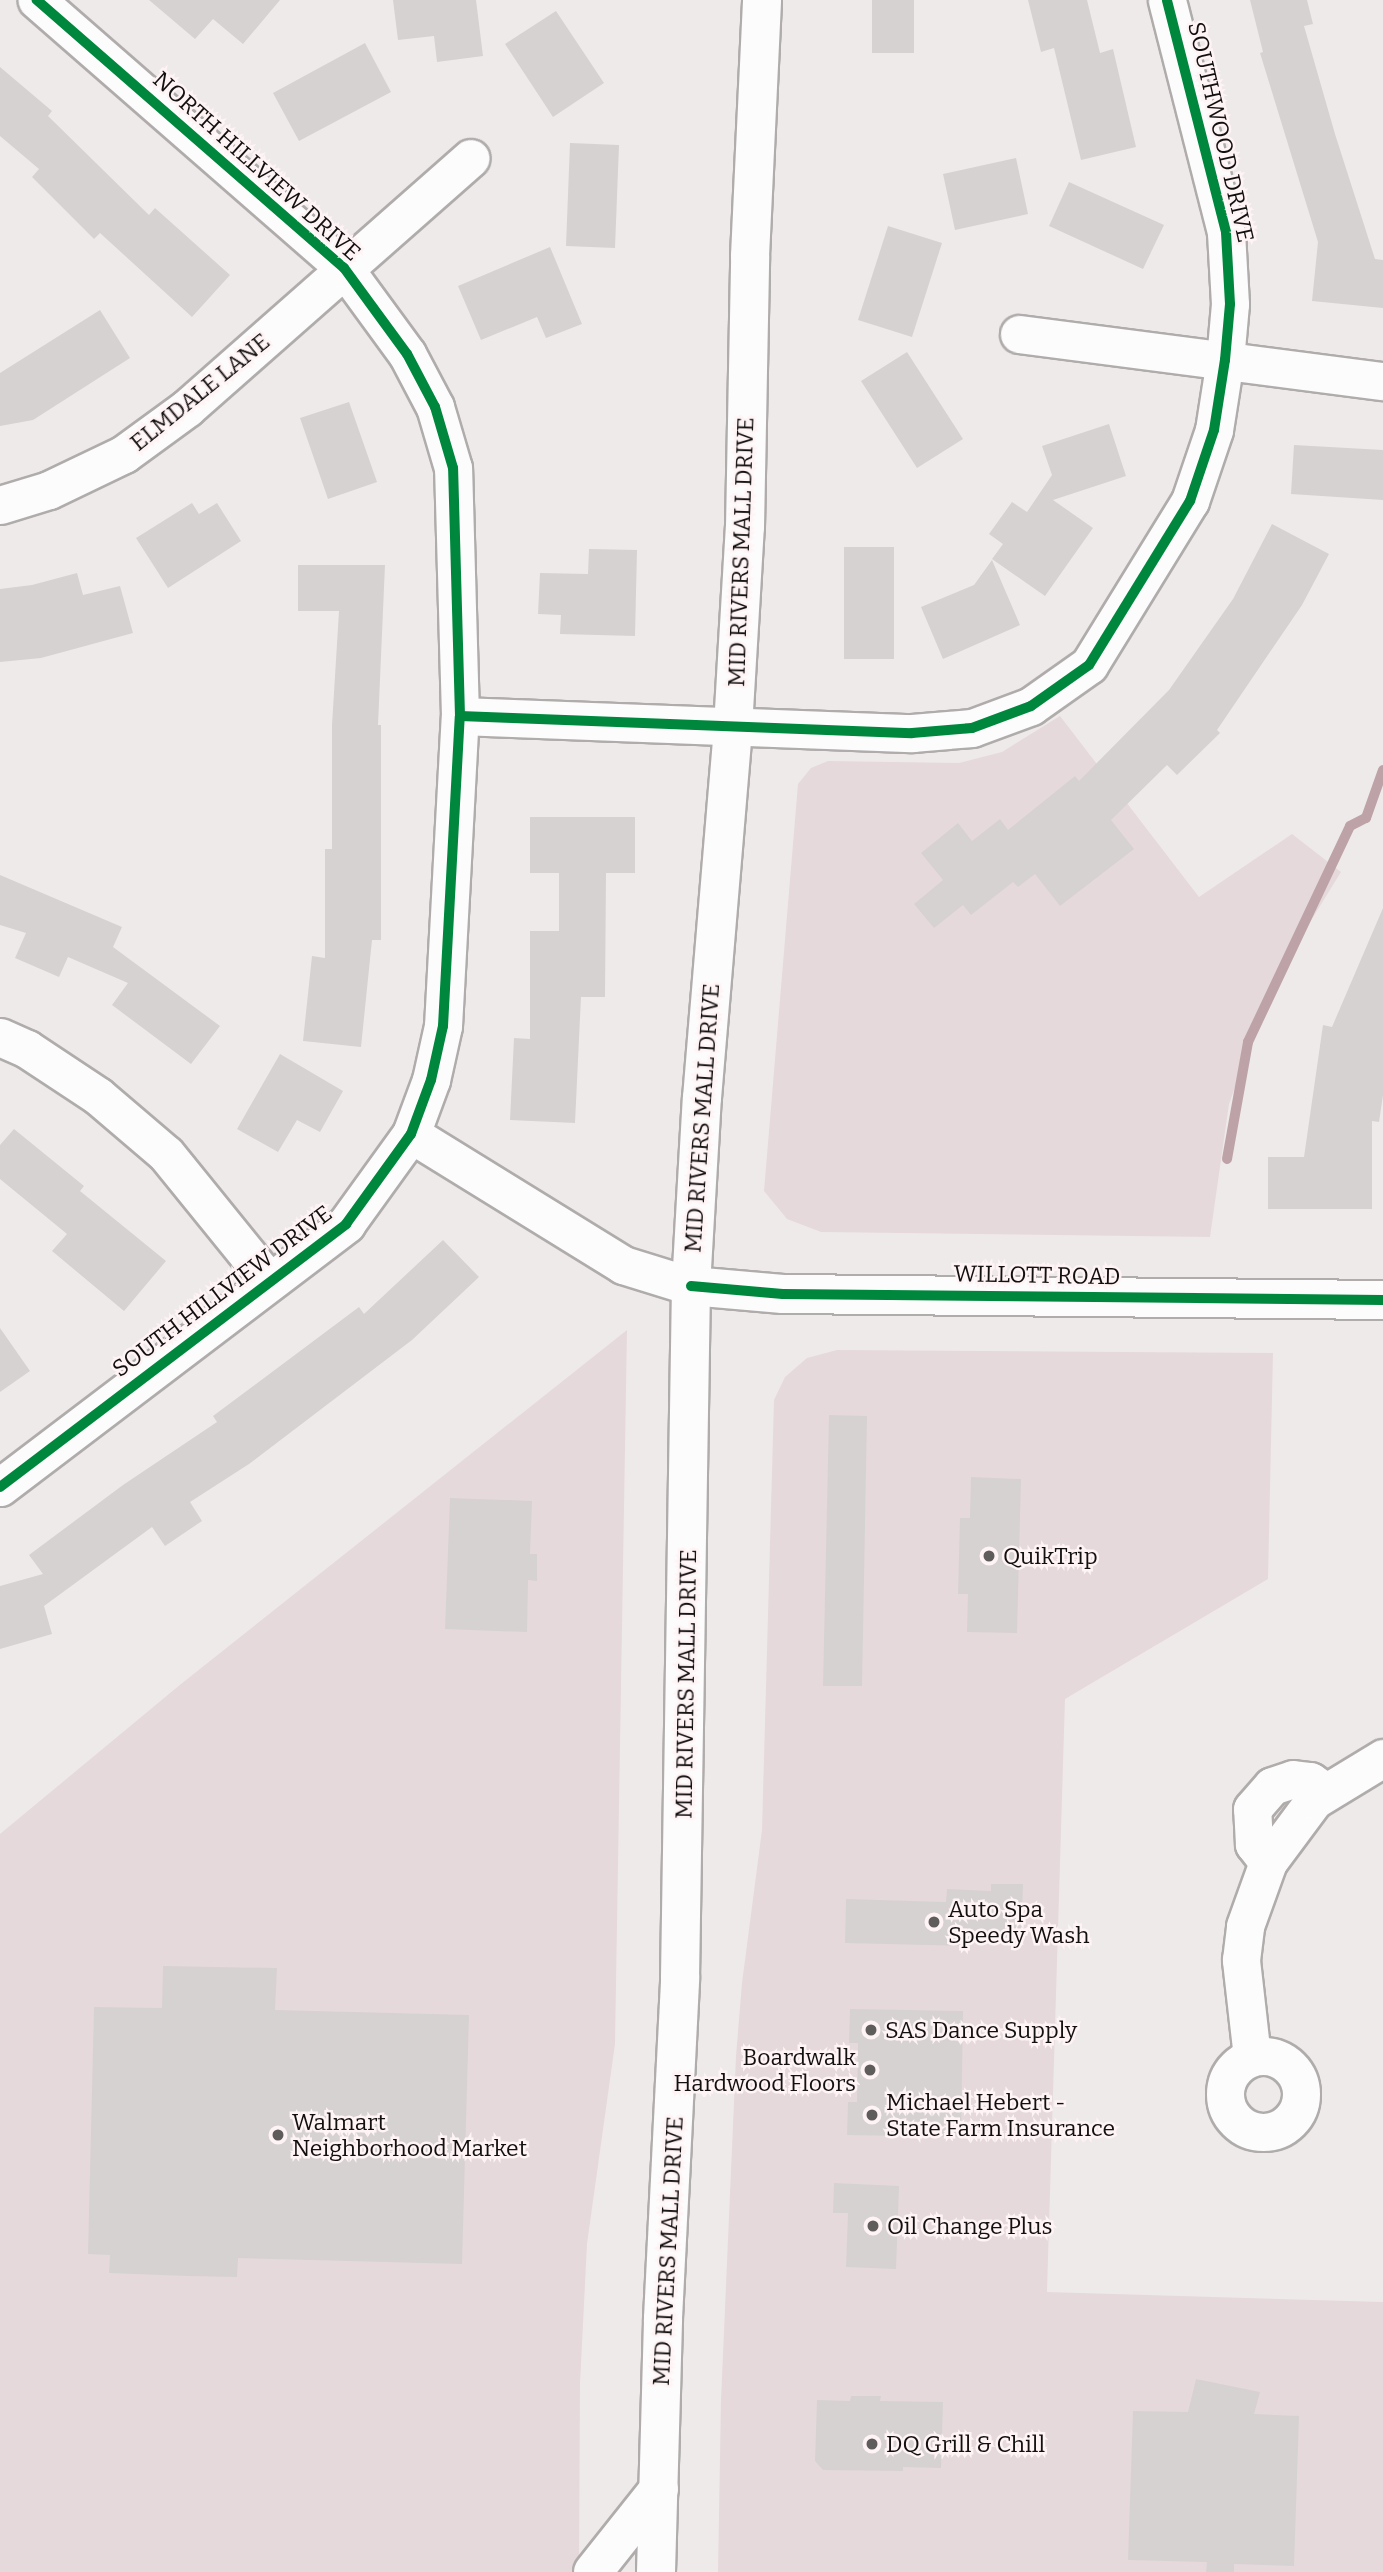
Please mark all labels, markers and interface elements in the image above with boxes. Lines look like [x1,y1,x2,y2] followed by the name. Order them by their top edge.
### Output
[1182,19,1260,245] street label: SOUTHWOOD DRIVE
[148,66,366,266] street label: NORTH HILLVIEW DRIVE
[125,327,275,457] street label: ELMDALE LANE
[723,417,759,687] street label: MID RIVERS MALL DRIVE
[679,982,725,1254] street label: MID RIVERS MALL DRIVE
[107,1199,337,1383] street label: SOUTH HILLVIEW DRIVE
[953,1260,1121,1290] street label: WILLOTT ROAD
[1003,1542,1098,1570] place label: QuikTrip
[981,1548,997,1564] marker: QuikTrip
[670,1549,702,1819] street label: MID RIVERS MALL DRIVE
[948,1895,1089,1949] place label: Auto Spa Speedy Wash
[926,1914,942,1930] marker: Auto Spa Speedy Wash
[885,2016,1077,2044] place label: SAS Dance Supply
[863,2022,879,2038] marker: SAS Dance Supply
[673,2043,856,2097] place label: Boardwalk Hardwood Floors
[862,2062,878,2078] marker: Boardwalk Hardwood Floors
[886,2088,1115,2142] place label: Michael Hebert - State Farm Insurance
[864,2107,880,2123] marker: Michael Hebert - State Farm Insurance
[292,2108,527,2162] place label: Walmart Neighborhood Market
[647,2116,689,2386] street label: MID RIVERS MALL DRIVE
[270,2127,286,2143] marker: Walmart Neighborhood Market
[887,2212,1052,2240] place label: Oil Change Plus
[865,2218,881,2234] marker: Oil Change Plus
[886,2430,1045,2458] place label: DQ Grill & Chill
[864,2436,880,2452] marker: DQ Grill & Chill

